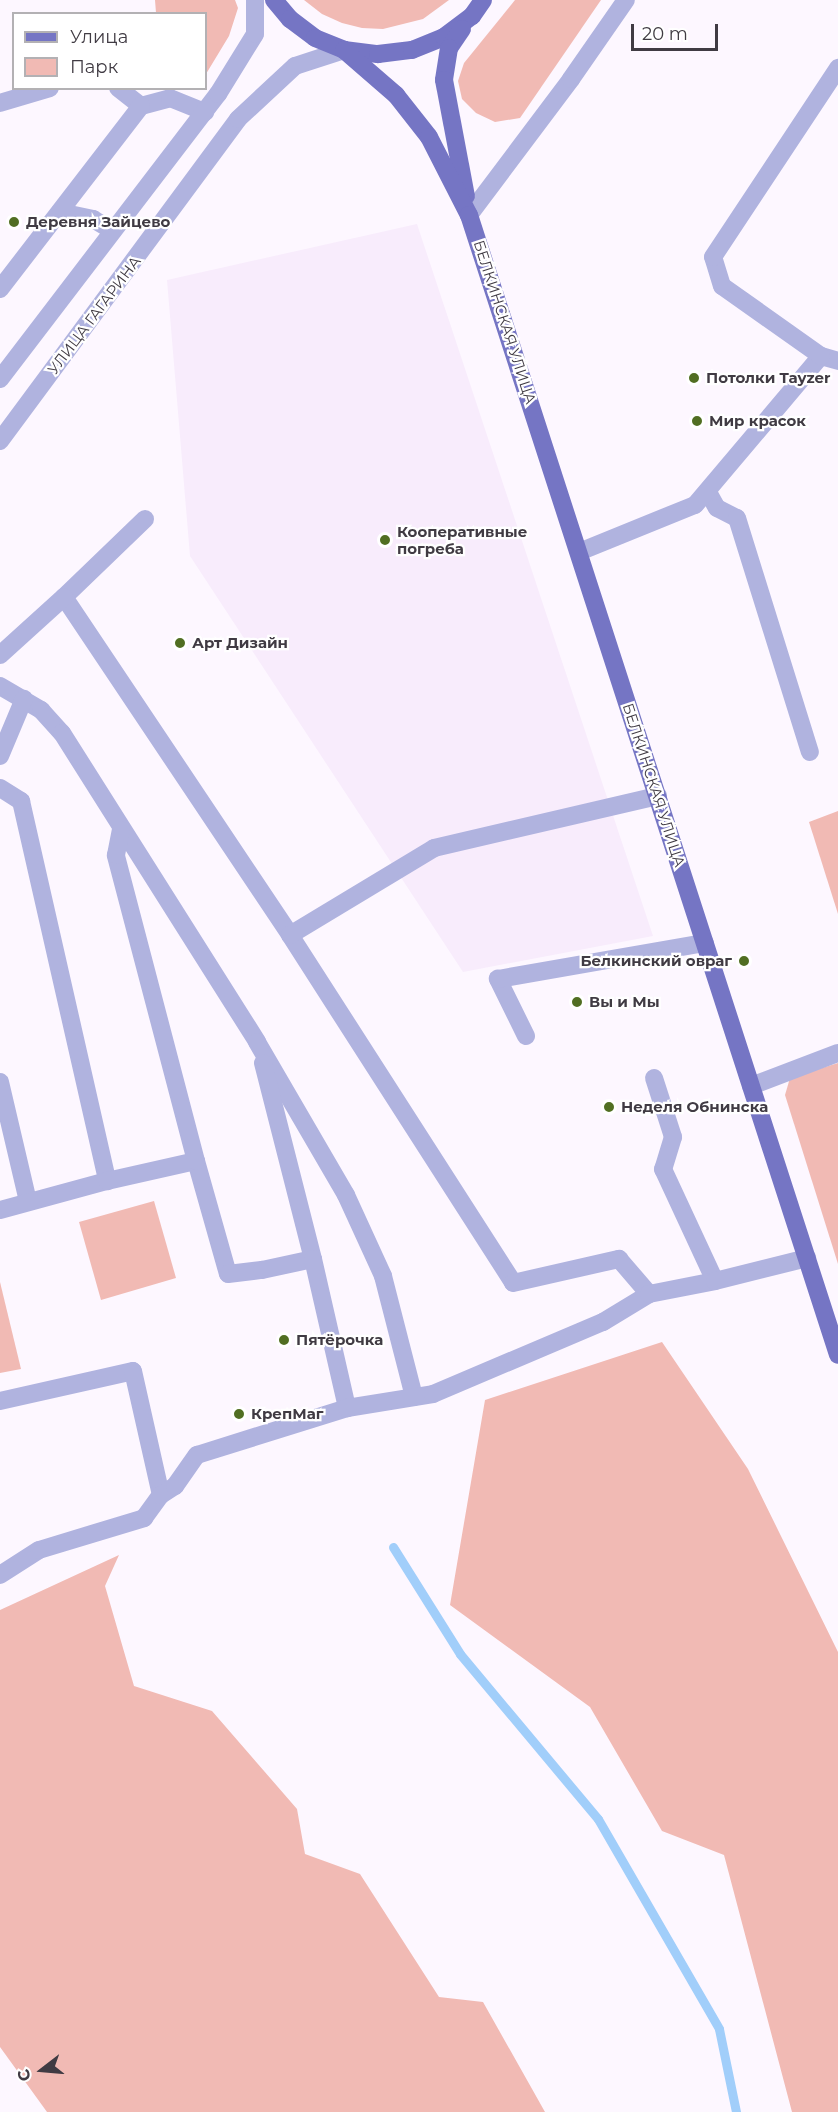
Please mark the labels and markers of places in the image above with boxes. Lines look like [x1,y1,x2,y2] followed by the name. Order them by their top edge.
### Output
[26,213,170,231] place label: Деревня Зайцево
[7,215,21,229] marker: Деревня Зайцево
[706,369,830,387] place label: Потолки Tayzer
[687,371,701,385] marker: Потолки Tayzer
[709,412,806,430] place label: Мир красок
[690,414,704,428] marker: Мир красок
[397,522,527,557] place label: Кооперативные погреба
[378,533,392,547] marker: Кооперативные погреба
[192,634,288,652] place label: Арт Дизайн
[173,636,187,650] marker: Арт Дизайн
[580,952,732,970] place label: Белкинский овраг
[737,954,751,968] marker: Белкинский овраг
[589,993,660,1011] place label: Вы и Мы
[570,995,584,1009] marker: Вы и Мы
[621,1098,768,1116] place label: Неделя Обнинска
[602,1100,616,1114] marker: Неделя Обнинска
[296,1331,383,1349] place label: Пятёрочка
[277,1333,291,1347] marker: Пятёрочка
[251,1405,323,1423] place label: КрепМаг
[232,1407,246,1421] marker: КрепМаг

